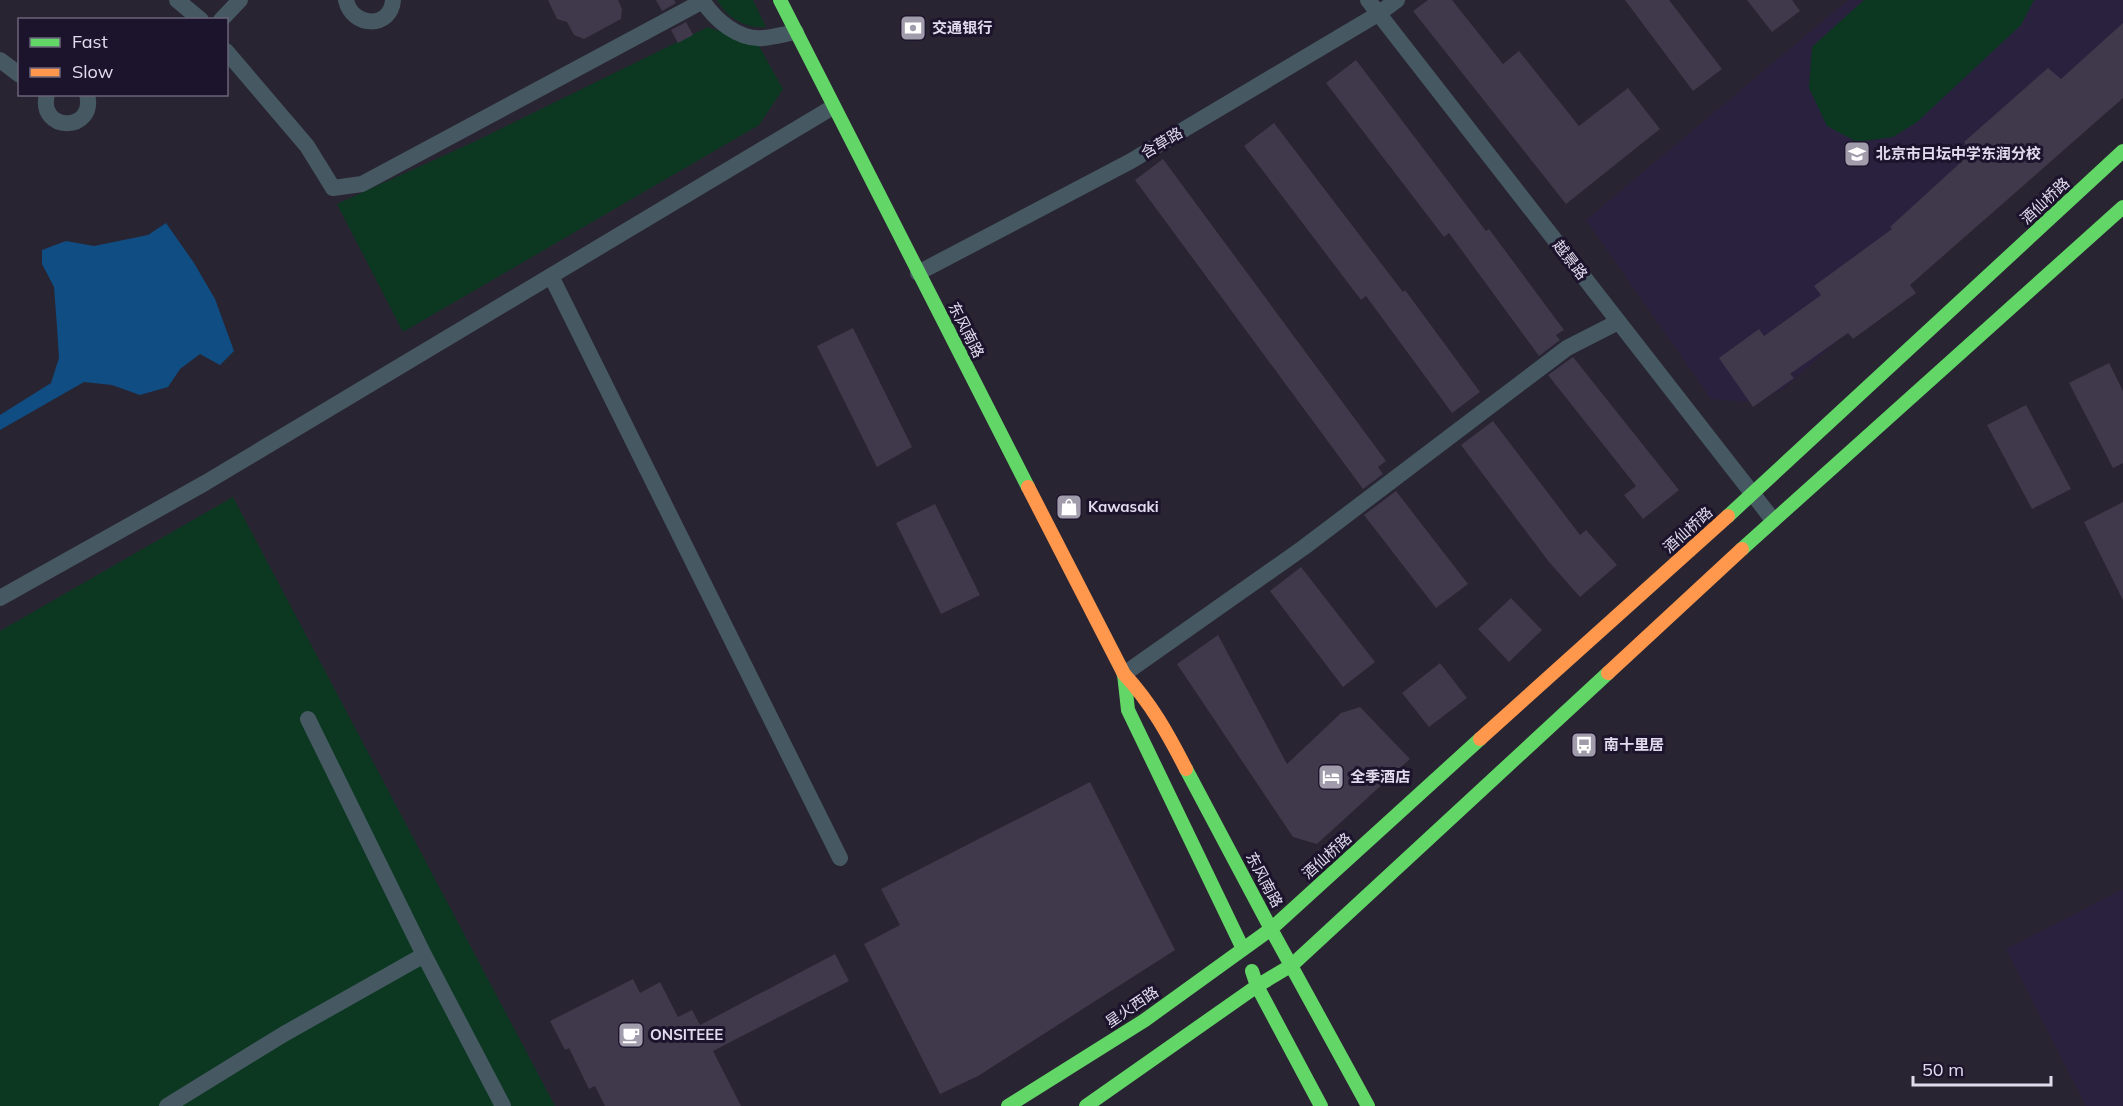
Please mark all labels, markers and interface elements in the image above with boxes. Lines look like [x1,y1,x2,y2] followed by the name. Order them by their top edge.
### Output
[898,13,928,43] bank icon: 交通银行
[18,18,228,96] legend
[932,18,992,37] place label: 交通银行
[72,30,108,53] text: Fast
[72,60,114,83] text: Slow
[1138,123,1186,162] street label: 含草路
[1842,139,1872,169] school or university icon: 北京市日坛中学东润分校
[1876,144,2041,163] place label: 北京市日坛中学东润分校
[2016,173,2073,228] street label: 酒仙桥路
[1549,236,1592,283] street label: 越景路
[944,299,989,361] street label: 东风南路
[1054,492,1084,522] shop icon: Kawasaki
[1088,497,1159,516] place label: Kawasaki
[1659,502,1716,557] street label: 酒仙桥路
[1569,730,1599,760] bus stop icon: 南十里居
[1604,735,1664,754] place label: 南十里居
[1316,762,1346,792] hotel icon: 全季酒店
[1350,767,1410,786] place label: 全季酒店
[1298,828,1355,883] street label: 酒仙桥路
[1242,849,1287,911] street label: 东风南路
[1102,982,1162,1031] street label: 星火西路
[616,1020,646,1050] cafe icon: ONSITEEE
[650,1025,723,1044] place label: ONSITEEE
[1913,1049,2051,1087] scale bar
[1922,1058,1964,1081] text: 50 m

